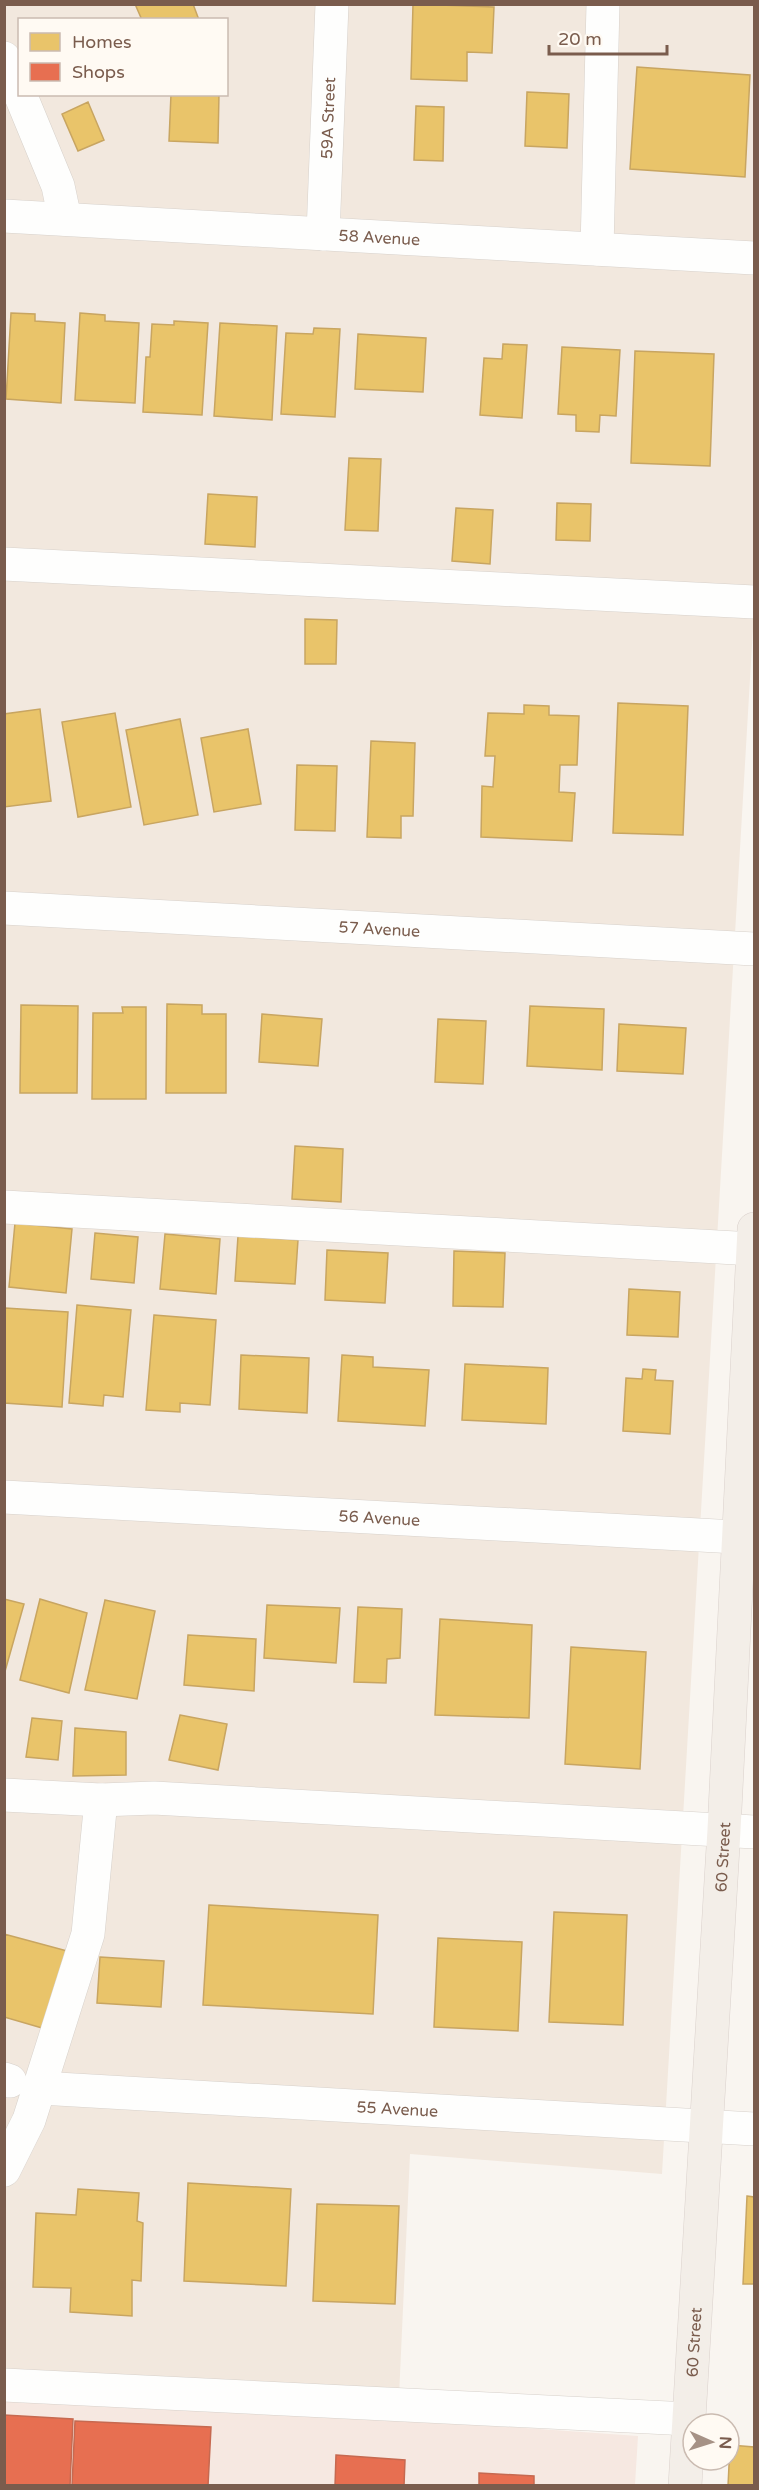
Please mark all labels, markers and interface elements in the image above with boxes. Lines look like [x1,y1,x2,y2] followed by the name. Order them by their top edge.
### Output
[18,18,228,96] legend
[549,18,668,56] scale bar
[558,28,602,50] text: 20 m
[72,31,132,53] text: Homes
[72,61,125,83] text: Shops
[317,77,340,159] street label: 59A Street
[338,226,421,250] street label: 58 Avenue
[338,917,421,942] street label: 57 Avenue
[338,1506,421,1531] street label: 56 Avenue
[711,1822,735,1893] street label: 60 Street
[356,2097,439,2122] street label: 55 Avenue
[682,2307,707,2378] street label: 60 Street
[681,2412,741,2472] north arrow
[715,2436,735,2450] text: N

